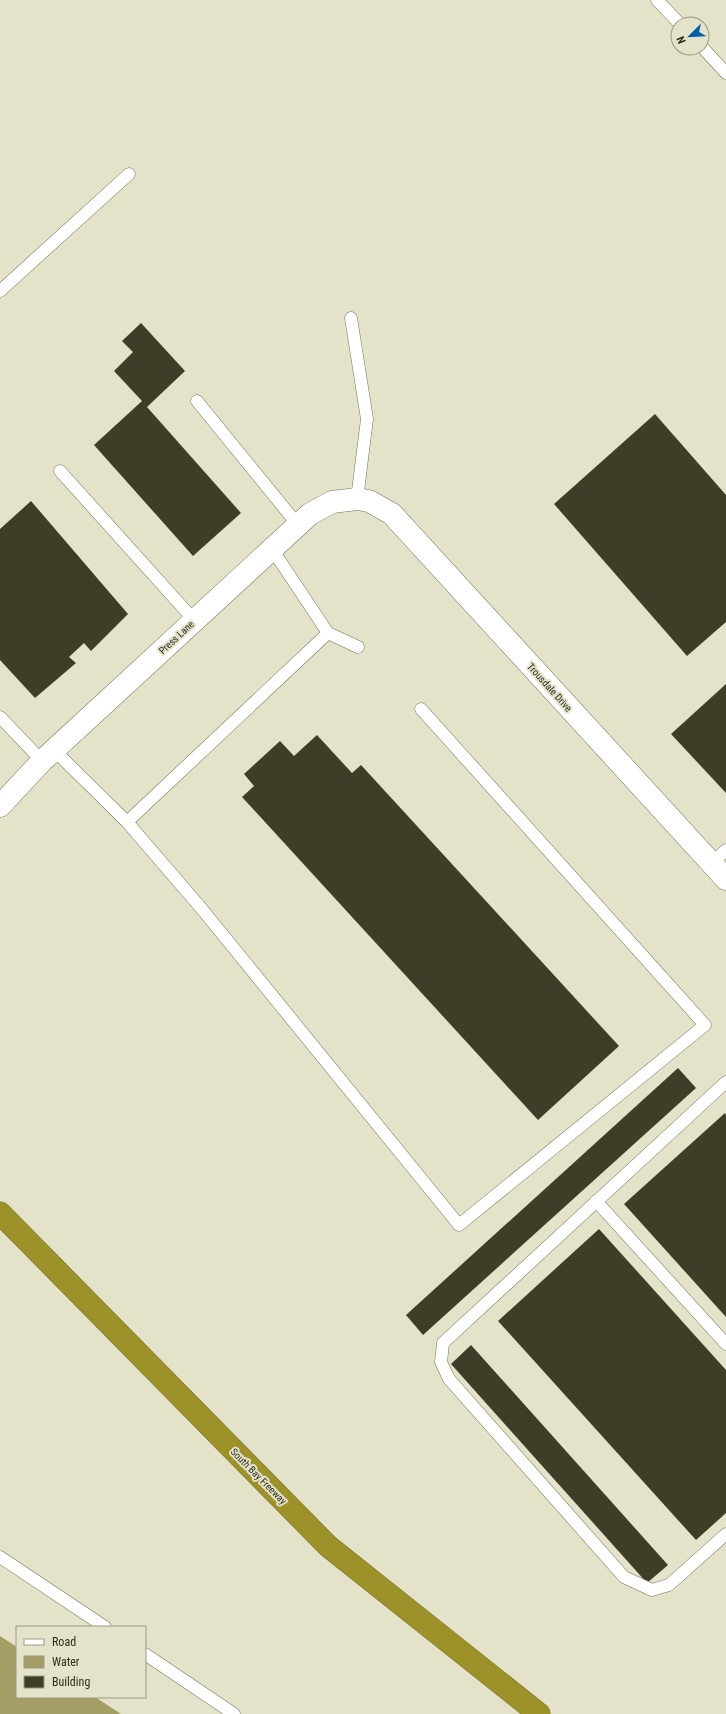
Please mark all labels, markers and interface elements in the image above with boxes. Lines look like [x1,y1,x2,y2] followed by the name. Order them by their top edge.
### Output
[670,16,710,56] north arrow
[674,34,689,46] text: N
[157,618,196,656] street label: Press Lane
[525,661,574,714] street label: Trousdale Drive
[229,1446,289,1506] street label: South Bay Freeway
[16,1626,146,1698] legend
[52,1635,76,1649] text: Road
[52,1655,80,1669] text: Water
[52,1675,90,1689] text: Building

